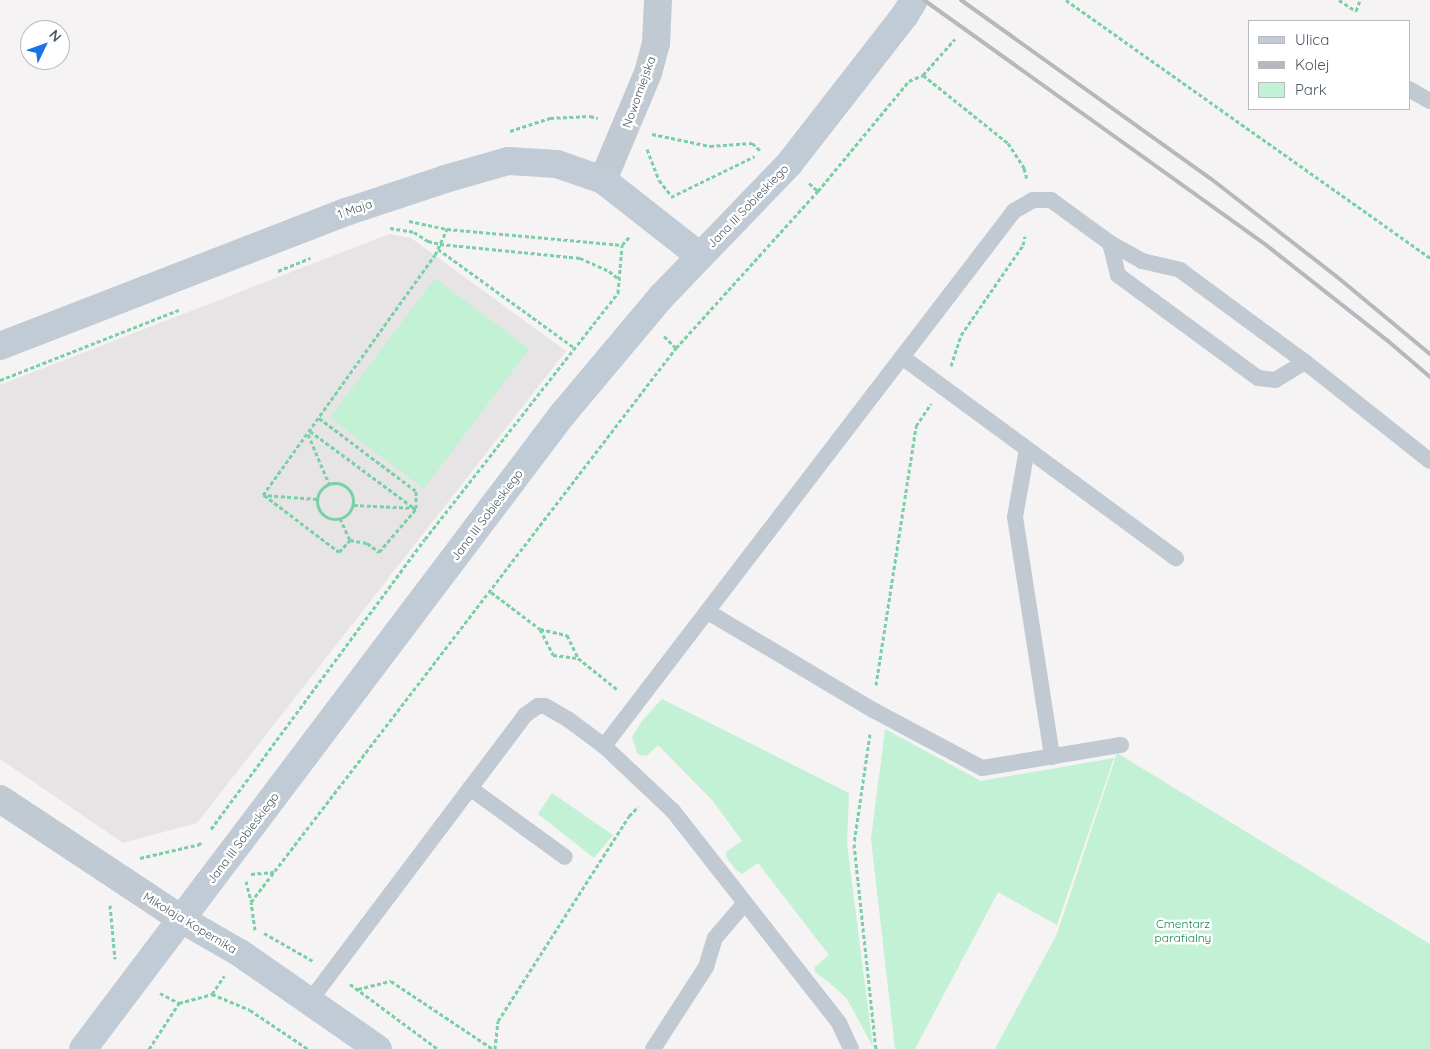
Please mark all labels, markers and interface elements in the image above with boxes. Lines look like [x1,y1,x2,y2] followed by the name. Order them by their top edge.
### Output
[20,20,70,70] north arrow
[1248,20,1410,110] legend
[45,26,66,45] text: N
[1295,30,1329,49] text: Ulica
[619,54,659,130] street label: Nowomiejska
[1295,55,1330,74] text: Kolej
[1295,80,1327,99] text: Park
[704,161,792,251] street label: Jana III Sobieskiego
[336,196,374,222] street label: 1 Maja
[448,467,526,563] street label: Jana III Sobieskiego
[204,790,282,886] street label: Jana III Sobieskiego
[141,889,239,957] street label: Mikołaja Kopernika
[1155,917,1211,945] park label: Cmentarz parafialny

